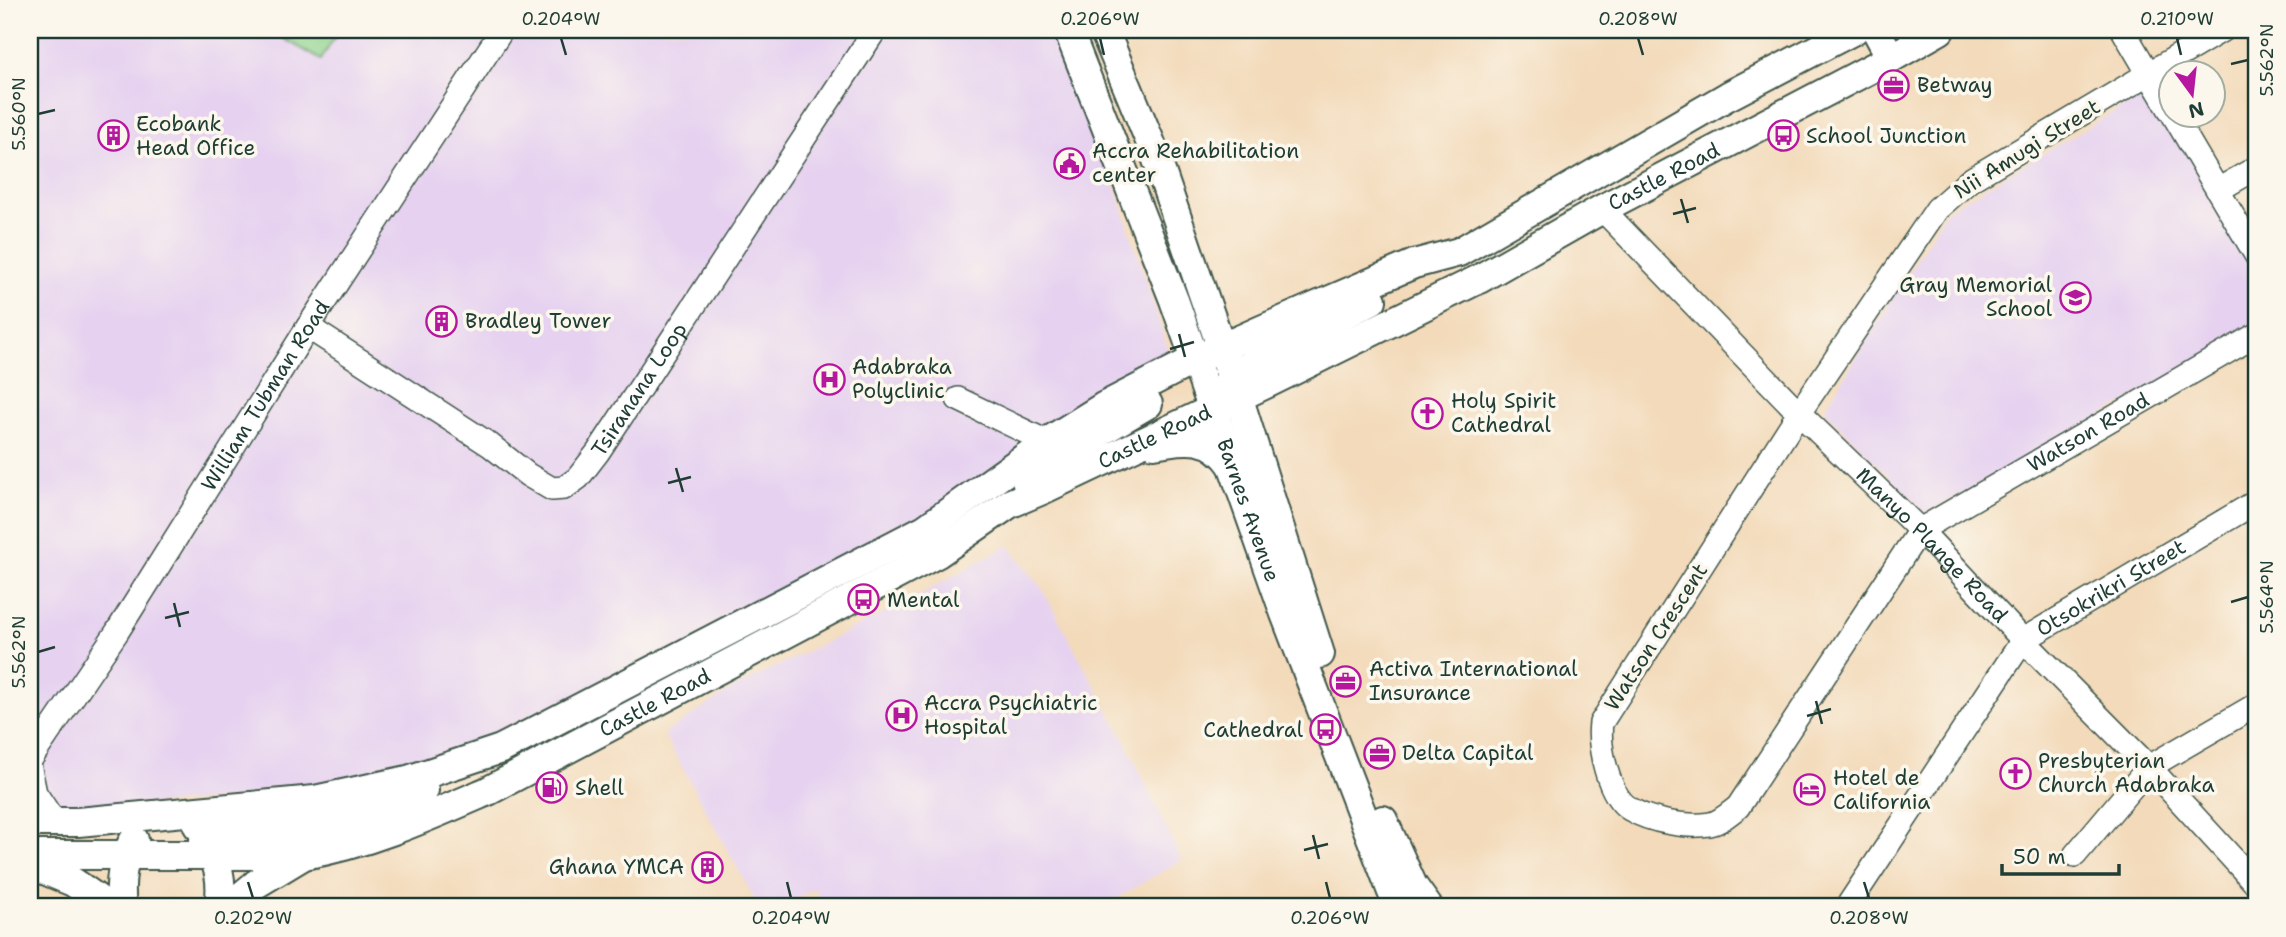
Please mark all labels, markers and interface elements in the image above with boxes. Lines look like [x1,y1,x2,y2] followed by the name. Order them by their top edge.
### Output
[521,7,601,31] text: 0.204°W
[1060,7,1140,31] text: 0.206°W
[1598,7,1678,31] text: 0.208°W
[2140,7,2214,31] text: 0.210°W
[2255,23,2279,97] text: 5.562°N
[2156,60,2226,130] north arrow
[1877,68,1911,102] office icon: Betway
[1917,71,1993,99] place label: Betway
[7,77,31,151] text: 5.560°N
[1948,93,2106,205] street label: Nii Amugi Street
[2186,96,2207,124] text: N
[136,110,255,162] place label: Ecobank Head Office
[96,119,130,153] building icon: Ecobank Head Office
[1766,119,1800,153] bus stop icon: School Junction
[1806,122,1966,150] place label: School Junction
[1603,136,1725,218] street label: Castle Road
[1092,137,1299,189] place label: Accra Rehabilitation center
[1052,146,1086,180] public building icon: Accra Rehabilitation center
[1899,271,2053,323] place label: Gray Memorial School
[2058,280,2092,314] school or university icon: Gray Memorial School
[195,294,336,497] street label: William Tubman Road
[425,304,459,338] building icon: Bradley Tower
[465,307,611,335] place label: Bradley Tower
[585,317,693,462] street label: Tsiranana Loop
[852,353,952,405] place label: Adabraka Polyclinic
[812,362,846,396] hospital icon: Adabraka Polyclinic
[2022,386,2154,479] street label: Watson Road
[1451,387,1556,439] place label: Holy Spirit Cathedral
[1411,396,1445,430] church icon: Holy Spirit Cathedral
[1093,398,1216,476] street label: Castle Road
[1210,435,1287,586] street label: Barnes Avenue
[1850,461,2014,629] street label: Manyo Plange Road
[2031,533,2191,643] street label: Otsokrikri Street
[1598,558,1714,716] street label: Watson Crescent
[2255,560,2279,634] text: 5.564°N
[847,583,881,617] bus stop icon: Mental
[887,586,960,614] place label: Mental
[7,615,31,689] text: 5.562°N
[1369,655,1578,707] place label: Activa International Insurance
[594,662,716,744] street label: Castle Road
[1329,664,1363,698] office icon: Activa International Insurance
[924,689,1098,741] place label: Accra Psychiatric Hospital
[884,698,918,732] hospital icon: Accra Psychiatric Hospital
[1309,713,1343,747] bus stop icon: Cathedral
[1203,716,1304,744] place label: Cathedral
[1362,736,1396,770] office icon: Delta Capital
[1402,739,1534,767] place label: Delta Capital
[2038,747,2214,799] place label: Presbyterian Church Adabraka
[1998,756,2032,790] church icon: Presbyterian Church Adabraka
[1833,764,1930,816] place label: Hotel de California
[535,771,569,805] fuel station icon: Shell
[1793,773,1827,807] hotel icon: Hotel de California
[575,774,624,802] place label: Shell
[2002,832,2120,876] scale bar
[2013,843,2066,871] text: 50 m
[690,850,724,884] building icon: Ghana YMCA
[549,853,684,881] place label: Ghana YMCA
[214,906,292,930] text: 0.202°W
[751,906,831,930] text: 0.204°W
[1290,906,1370,930] text: 0.206°W
[1829,906,1909,930] text: 0.208°W

